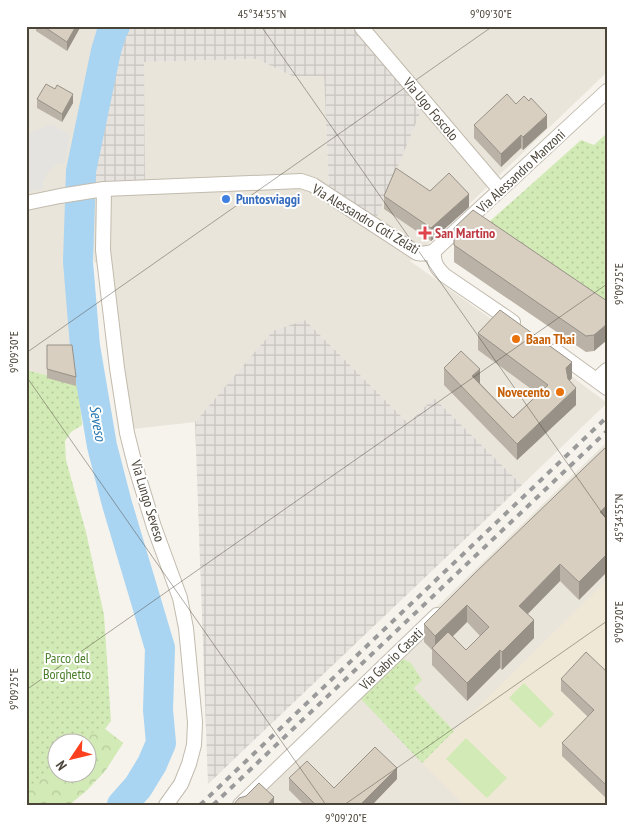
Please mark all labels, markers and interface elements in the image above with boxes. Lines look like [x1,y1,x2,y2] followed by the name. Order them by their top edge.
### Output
[238,6,286,21] text: 45°34'55"N
[470,6,512,21] text: 9°09'30"E
[399,73,463,144] street label: Via Ugo Foscolo
[472,125,569,217] street label: Via Alessandro Manzoni
[308,179,423,258] street label: Via Alessandro Coti Zelati
[236,190,300,208] place label: Puntosviaggi
[220,193,232,205] marker: Puntosviaggi
[435,224,495,242] place label: San Martino
[419,227,431,239] marker: San Martino
[611,263,626,305] text: 9°09'25"E
[526,330,575,348] place label: Baan Thai
[6,331,21,373] text: 9°09'30"E
[510,333,522,345] marker: Baan Thai
[498,383,550,401] place label: Novecento
[554,386,566,398] marker: Novecento
[86,404,111,444] water label: Seveso
[127,457,169,544] street label: Via Lungo Seveso
[611,494,626,542] text: 45°34'55"N
[611,601,626,643] text: 9°09'20"E
[355,624,427,695] street label: Via Gabrio Casati
[43,649,91,683] park label: Parco del Borghetto
[6,668,21,710] text: 9°09'25"E
[48,734,98,784] north arrow
[52,757,71,774] text: N
[325,810,367,825] text: 9°09'20"E

